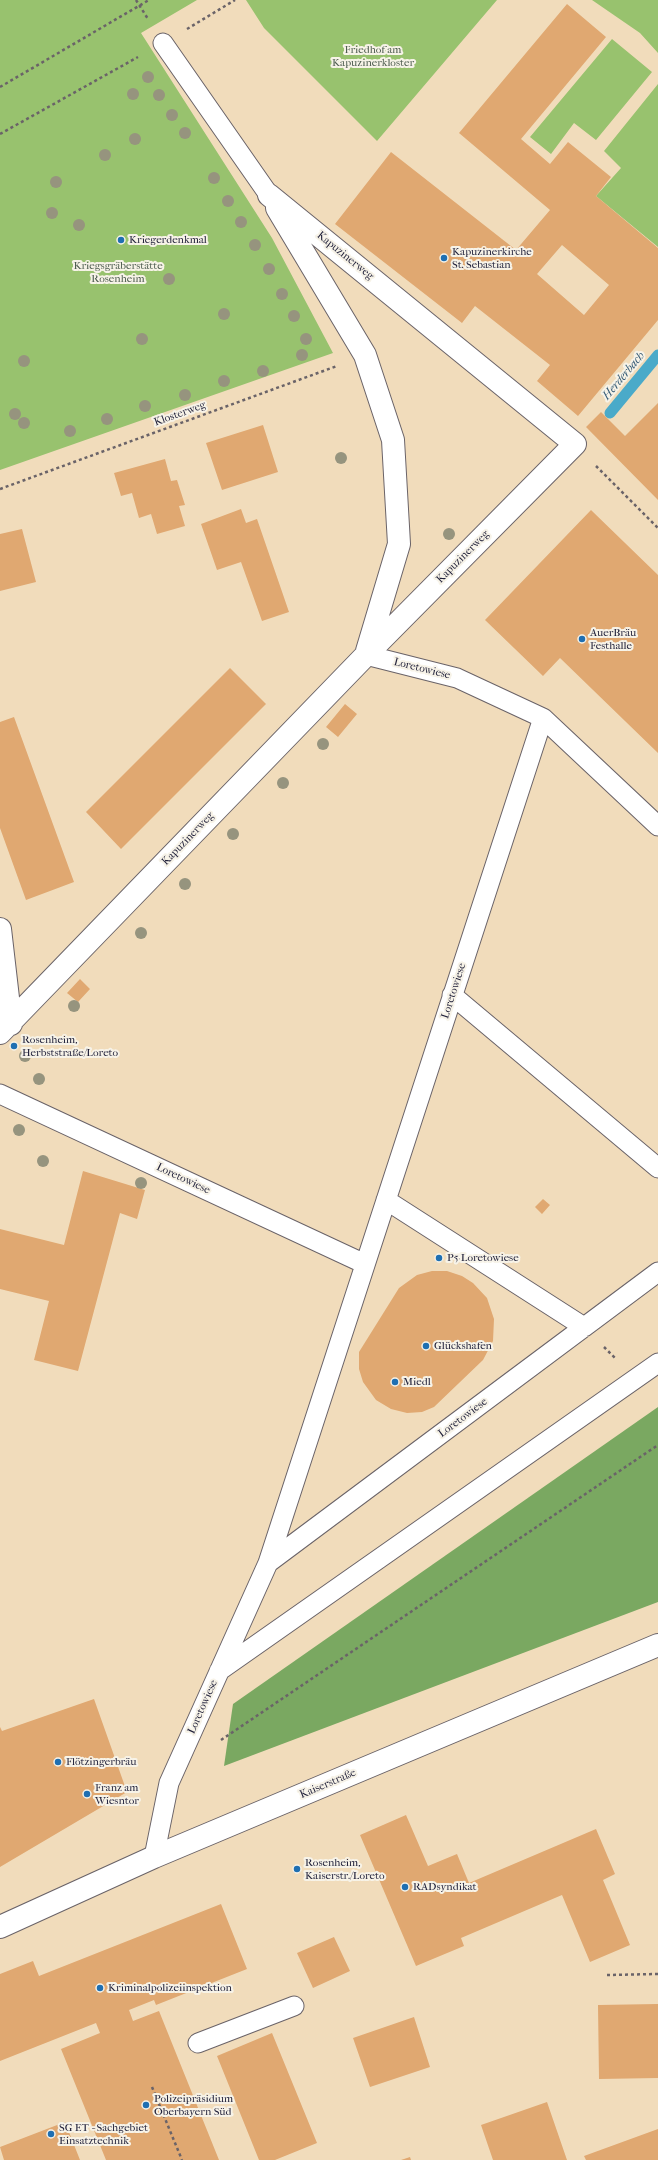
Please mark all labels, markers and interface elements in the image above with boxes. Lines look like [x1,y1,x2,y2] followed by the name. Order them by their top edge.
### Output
[332,43,414,69] park label: Friedhof am Kapuzinerkloster
[314,229,376,283] street label: Kapuzinerweg
[129,233,207,247] place label: Kriegerdenkmal
[116,235,126,245] marker: Kriegerdenkmal
[452,245,532,271] place label: Kapuzinerkirche St. Sebastian
[439,253,449,263] marker: Kapuzinerkirche St. Sebastian
[73,259,163,285] park label: Kriegsgräberstätte Rosenheim
[600,349,648,403] water label: Herderbach
[152,399,208,429] street label: Klosterweg
[434,528,492,586] street label: Kapuzinerweg
[590,626,636,652] place label: AuerBräu Festhalle
[577,634,587,644] marker: AuerBräu Festhalle
[392,656,452,682] street label: Loretowiese
[159,810,217,868] street label: Kapuzinerweg
[439,961,469,1021] street label: Loretowiese
[22,1033,118,1059] place label: Rosenheim, Herbststraße/Loreto
[9,1041,19,1051] marker: Rosenheim, Herbststraße/Loreto
[154,1161,212,1197] street label: Loretowiese
[447,1251,519,1265] place label: P5 Loretowiese
[434,1253,444,1263] marker: P5 Loretowiese
[434,1339,492,1353] place label: Glückshafen
[421,1341,431,1351] marker: Glückshafen
[403,1375,431,1389] place label: Miedl
[390,1377,400,1387] marker: Miedl
[436,1395,490,1441] street label: Loretowiese
[185,1678,221,1736] street label: Loretowiese
[66,1755,137,1769] place label: Flötzingerbräu
[53,1757,63,1767] marker: Flötzingerbräu
[298,1766,358,1802] street label: Kaiserstraße
[95,1781,139,1807] place label: Franz am Wiesntor
[82,1789,92,1799] marker: Franz am Wiesntor
[305,1856,385,1882] place label: Rosenheim, Kaiserstr./Loreto
[292,1864,302,1874] marker: Rosenheim, Kaiserstr./Loreto
[413,1880,477,1894] place label: RADsyndikat
[400,1882,410,1892] marker: RADsyndikat
[108,1981,232,1995] place label: Kriminalpolizeiinspektion
[95,1983,105,1993] marker: Kriminalpolizeiinspektion
[154,2092,233,2118] place label: Polizeipräsidium Oberbayern Süd
[141,2100,151,2110] marker: Polizeipräsidium Oberbayern Süd
[59,2121,148,2147] place label: SG ET - Sachgebiet Einsatztechnik
[46,2129,56,2139] marker: SG ET - Sachgebiet Einsatztechnik

